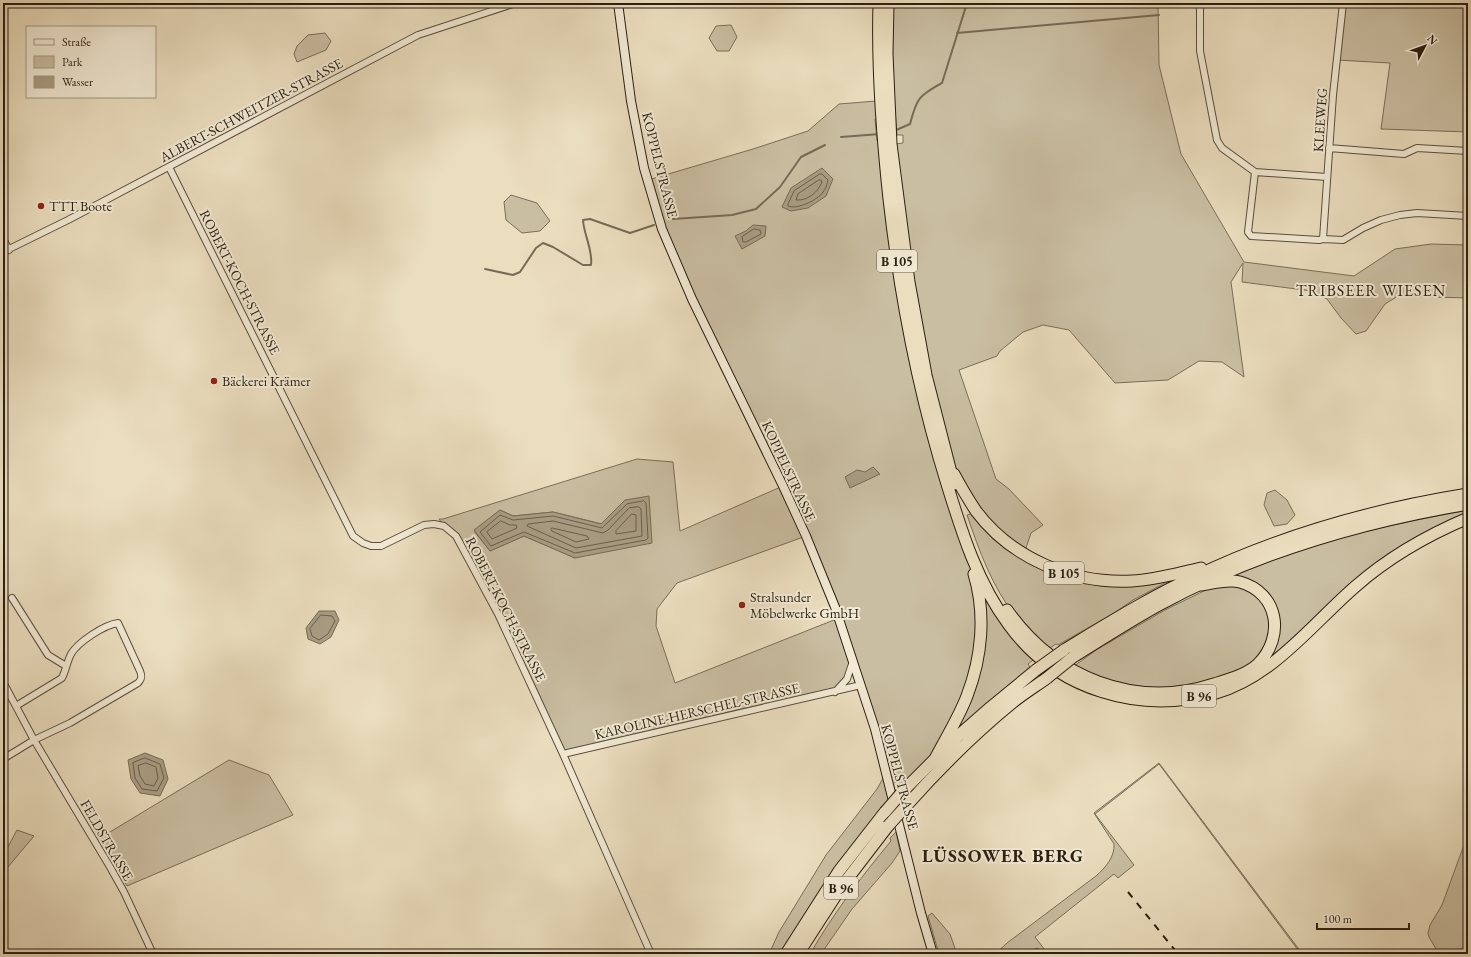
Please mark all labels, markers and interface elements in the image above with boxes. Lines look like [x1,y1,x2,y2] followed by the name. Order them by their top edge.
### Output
[26,26,156,98] legend
[1405,26,1445,66] north arrow
[1424,31,1441,47] text: N
[62,34,91,50] text: Straße
[62,54,83,70] text: Park
[155,54,346,166] street label: ALBERT-SCHWEITZER-STRASSE
[62,74,93,90] text: Wasser
[1309,87,1331,153] street label: KLEEWEG
[638,110,682,220] street label: KOPPELSTRASSE
[49,197,112,215] place label: TTT Boote
[36,201,46,211] marker: TTT Boote
[196,207,284,358] street label: ROBERT-KOCH-STRASSE
[877,250,917,272] road number: B 105
[1296,280,1446,301] district label: TRIBSEER WIESEN
[222,372,311,390] place label: Bäckerei Krämer
[209,376,219,386] marker: Bäckerei Krämer
[758,418,820,524] street label: KOPPELSTRASSE
[462,534,550,685] street label: ROBERT-KOCH-STRASSE
[1044,562,1084,584] road number: B 105
[750,588,859,622] place label: Stralsunder Möbelwerke GmbH
[737,600,747,610] marker: Stralsunder Möbelwerke GmbH
[593,679,801,743] street label: KAROLINE-HERSCHEL-STRASSE
[1182,685,1216,707] road number: B 96
[877,722,923,832] street label: KOPPELSTRASSE
[76,796,138,884] street label: FELDSTRASSE
[922,844,1084,867] district label: LÜSSOWER BERG
[824,877,858,899] road number: B 96
[1317,905,1409,931] scale bar
[1323,911,1353,927] text: 100 m

